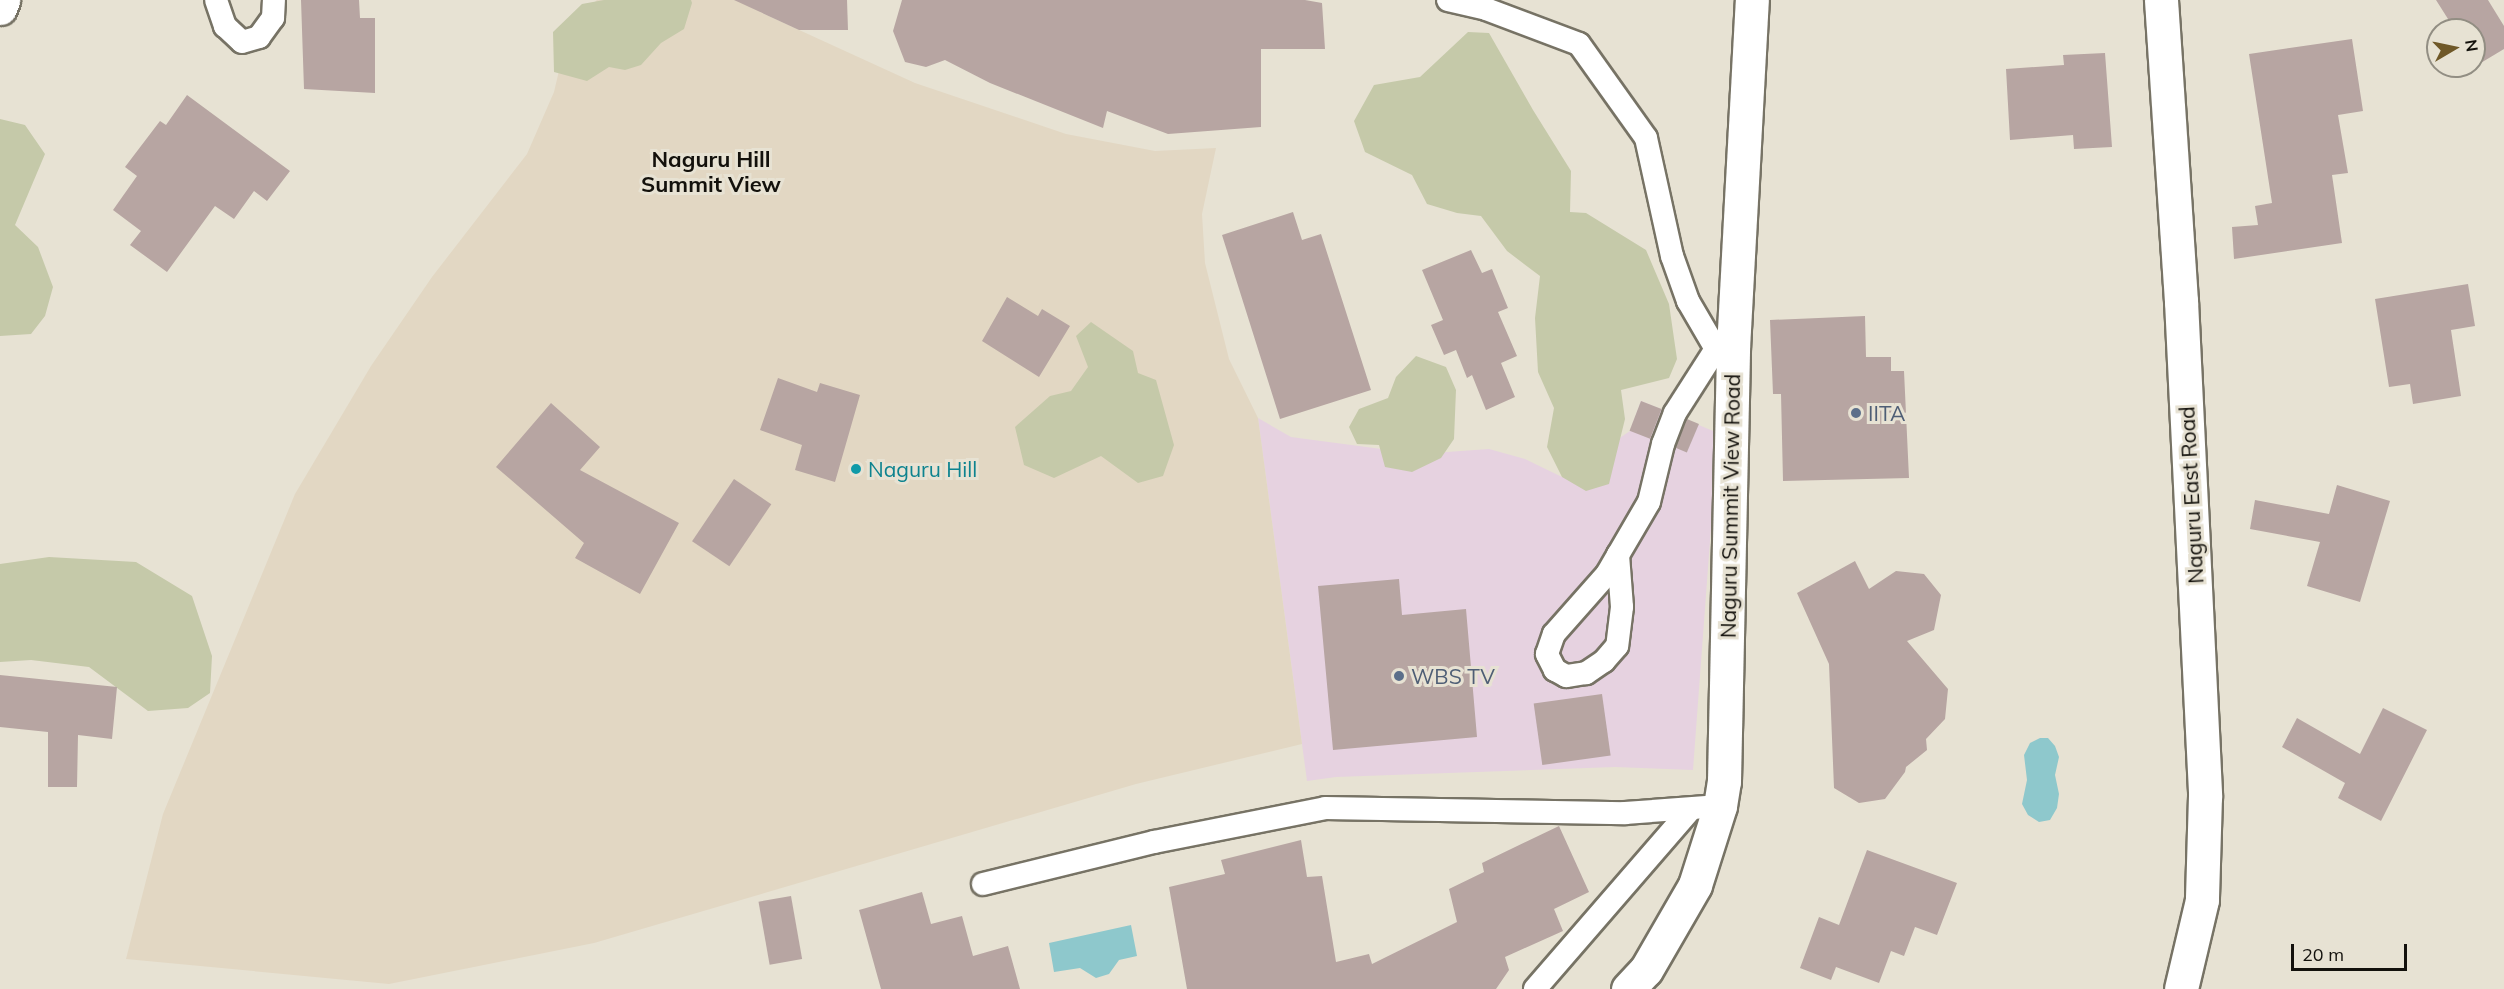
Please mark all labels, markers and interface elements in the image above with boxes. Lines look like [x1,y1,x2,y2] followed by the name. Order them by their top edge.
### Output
[2426,18,2486,78] north arrow
[2461,38,2483,53] text: N
[641,146,781,198] district label: Naguru Hill Summit View
[1715,374,1745,638] street label: Naguru Summit View Road
[1868,400,1905,426] place label: IITA
[1849,406,1863,420] marker: IITA
[2174,406,2208,584] street label: Naguru East Road
[868,456,977,482] place label: Naguru Hill
[849,462,863,476] marker: Naguru Hill
[1411,663,1495,689] place label: WBS TV
[1392,669,1406,683] marker: WBS TV
[2294,932,2410,970] scale bar
[2302,943,2344,966] text: 20 m

